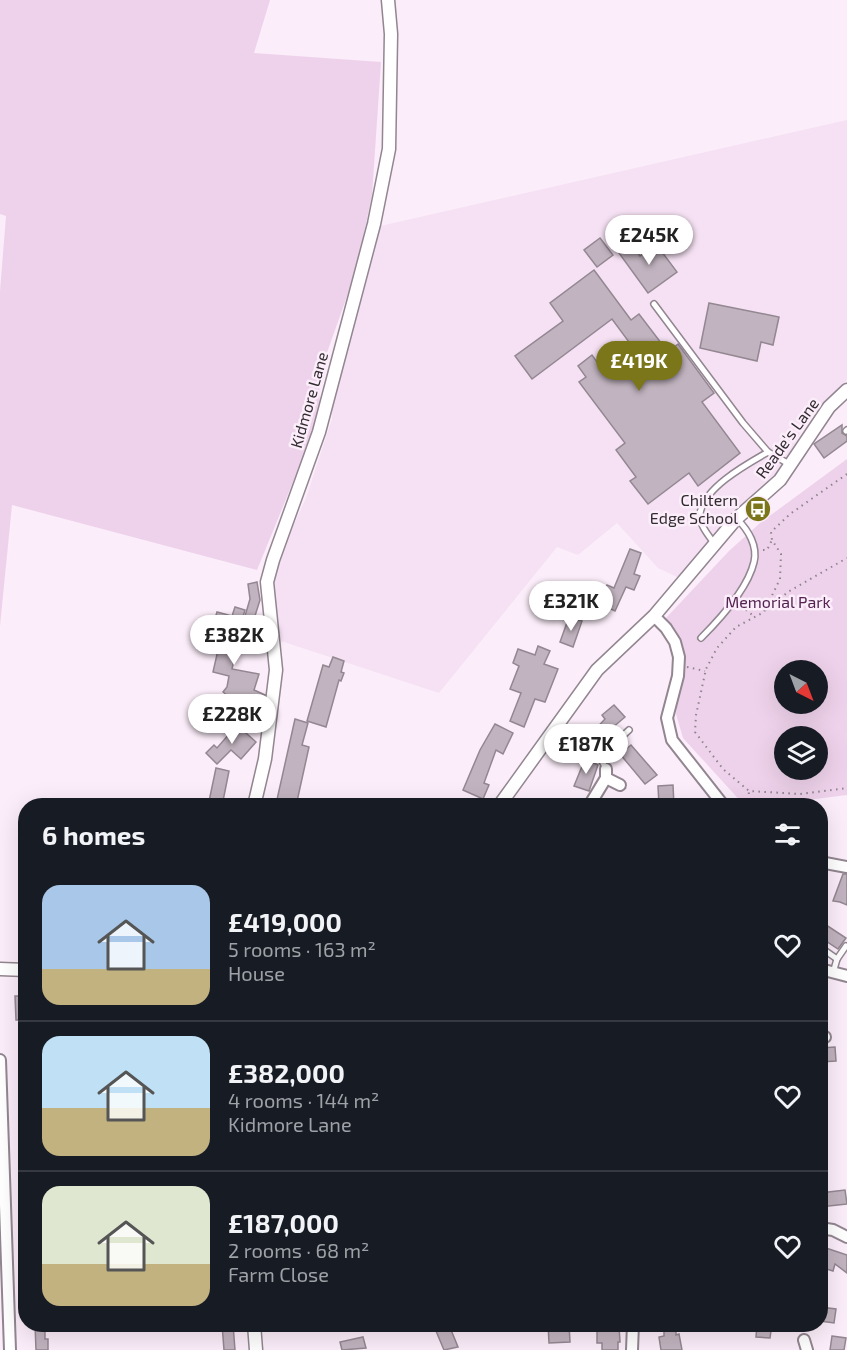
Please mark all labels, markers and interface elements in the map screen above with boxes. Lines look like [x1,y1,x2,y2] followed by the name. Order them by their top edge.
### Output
[607,215,691,266] pin: £245K
[619,222,679,246] text: £245K
[597,341,681,392] pin: £419K
[610,348,668,372] text: £419K
[286,350,331,450] street label: Kidmore Lane
[751,394,822,482] street label: Reade's Lane
[650,490,738,527] place label: Chiltern Edge School
[743,494,773,524] bus stop icon: Chiltern Edge School
[529,581,613,632] pin: £321K
[543,588,599,612] text: £321K
[725,592,831,611] park label: Memorial Park
[192,615,276,666] pin: £382K
[204,622,264,646] text: £382K
[774,660,828,714] north arrow
[774,660,828,780] map controls
[190,694,274,745] pin: £228K
[202,701,262,725] text: £228K
[544,724,628,775] pin: £187K
[774,726,828,780] button: layers
[558,731,614,755] text: £187K
[771,818,804,851] icon: filters
[42,819,145,850] text: 6 homes
[228,906,342,937] text: £419,000
[90,909,162,981] icon: home
[771,929,804,962] icon: heart
[228,937,376,961] text: 5 rooms · 163 m²
[228,961,285,985] text: House
[228,1057,345,1088] text: £382,000
[90,1060,162,1132] icon: home
[771,1080,804,1113] icon: heart
[228,1088,379,1112] text: 4 rooms · 144 m²
[228,1112,352,1136] text: Kidmore Lane
[228,1207,339,1238] text: £187,000
[90,1210,162,1282] icon: home
[771,1230,804,1263] icon: heart
[228,1238,369,1262] text: 2 rooms · 68 m²
[228,1262,329,1286] text: Farm Close

